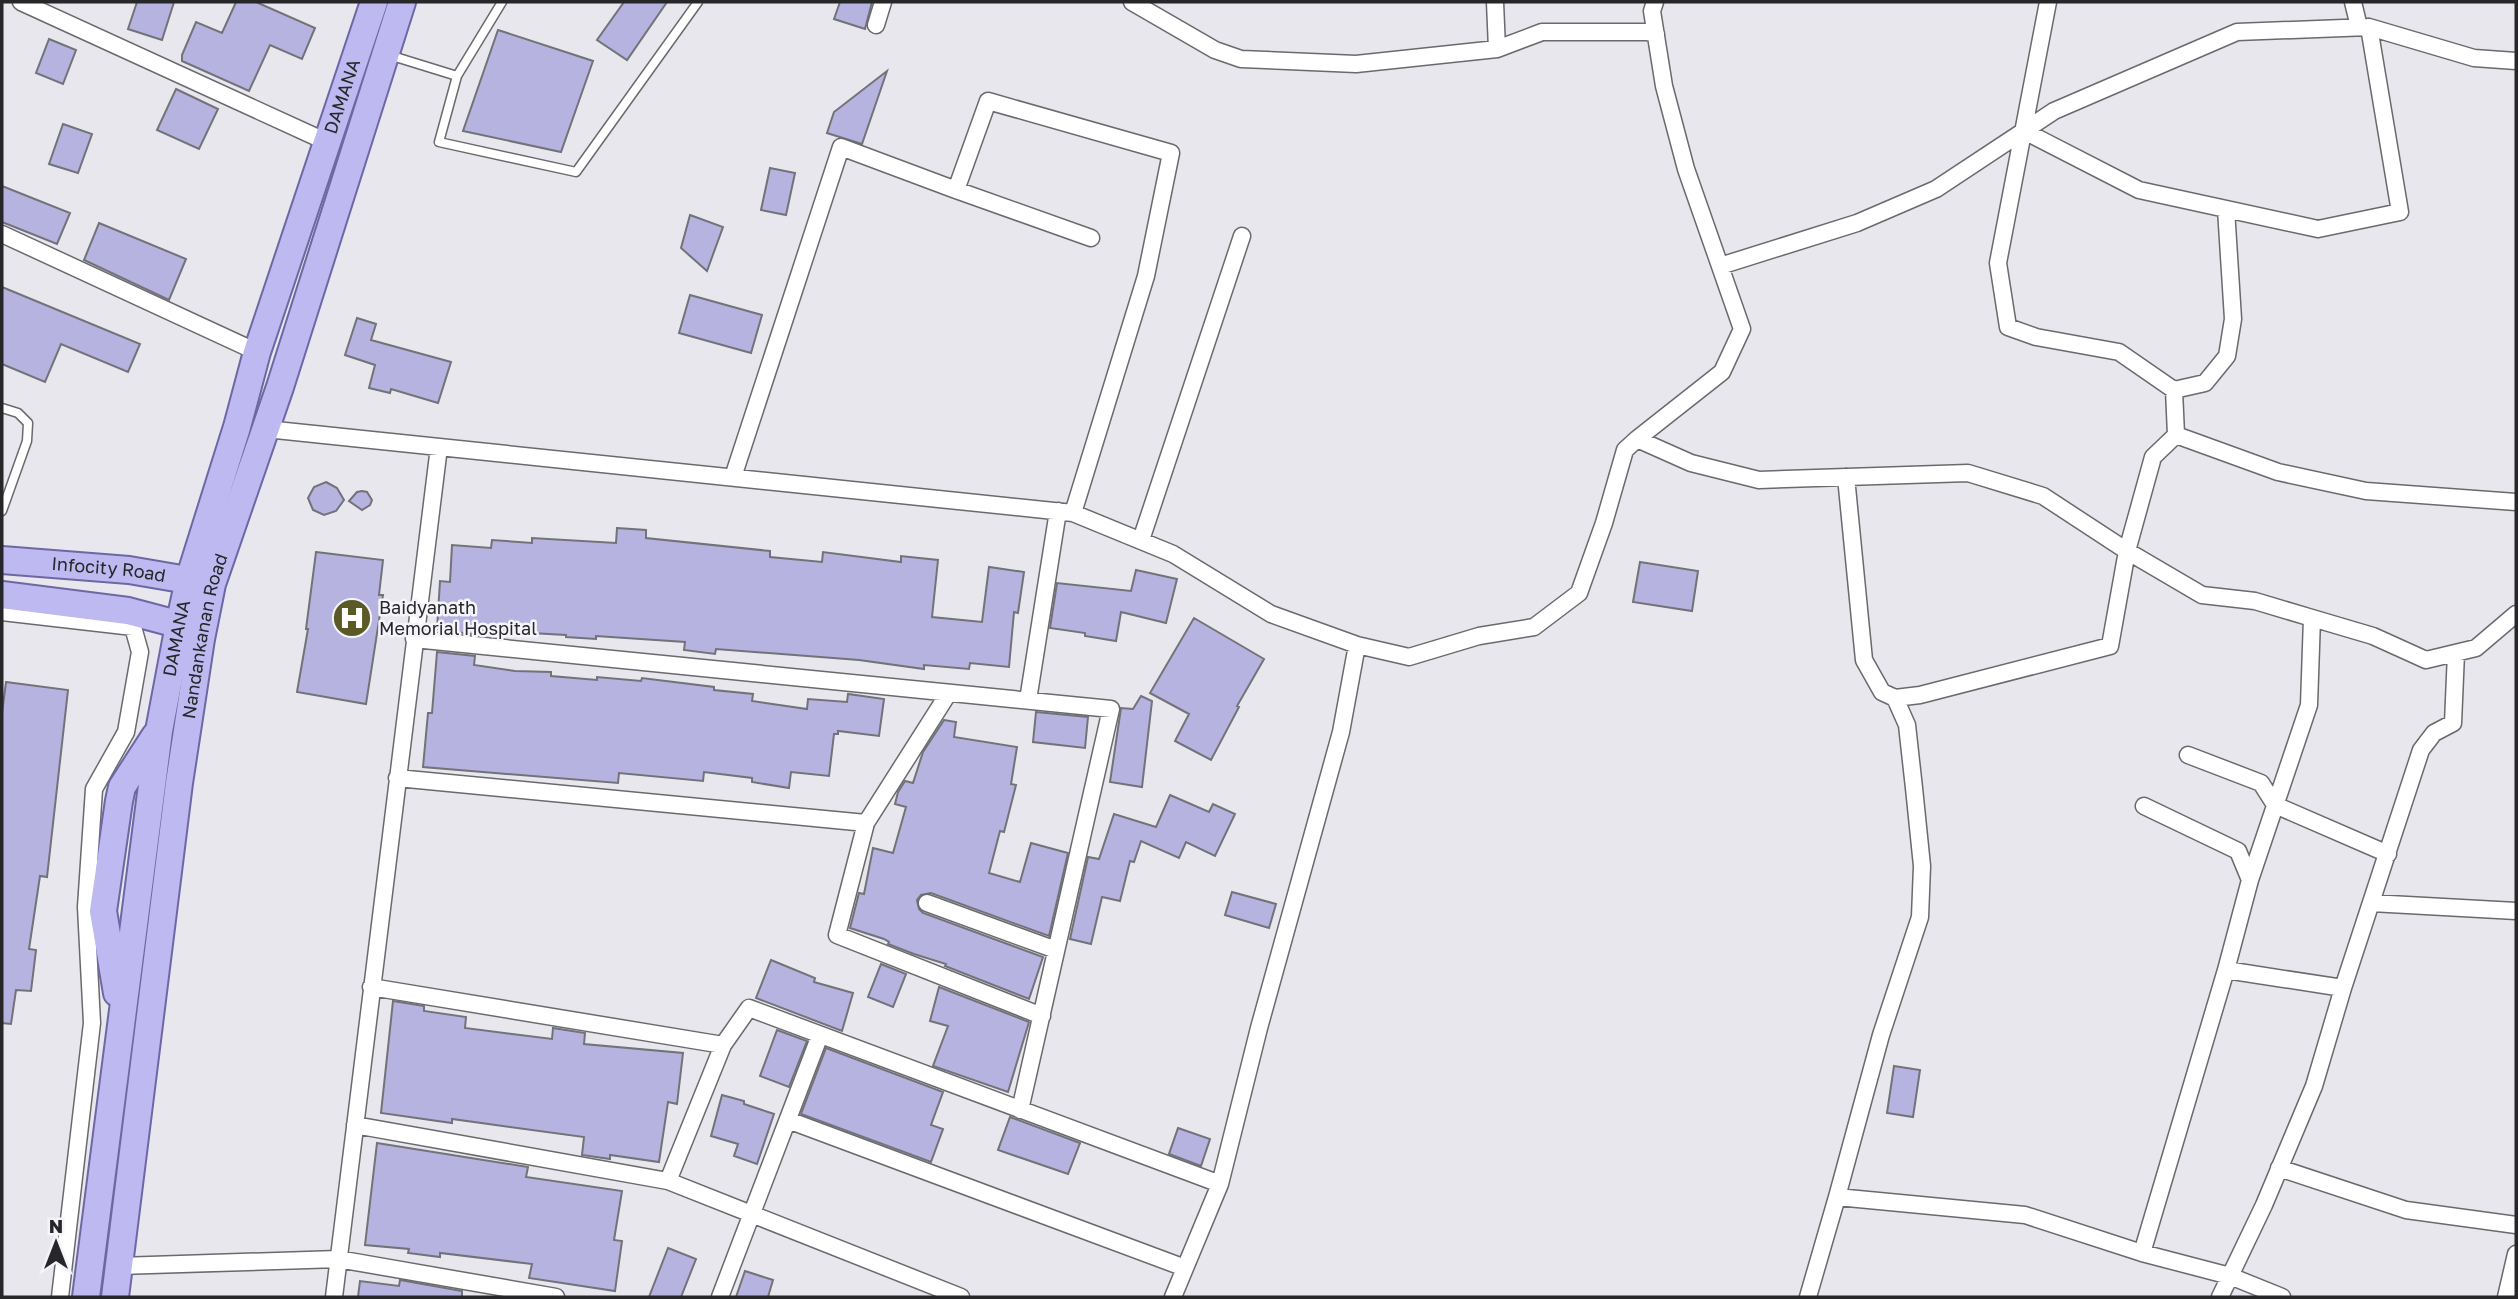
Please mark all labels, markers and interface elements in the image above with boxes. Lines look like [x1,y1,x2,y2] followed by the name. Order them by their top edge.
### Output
[319,56,364,136] street label: DAMANA
[177,550,232,720] street label: Nandankanan Road
[51,552,168,586] street label: Infocity Road
[379,596,537,639] place label: Baidyanath Memorial Hospital
[331,597,373,639] hospital icon: Baidyanath Memorial Hospital
[157,598,194,678] street label: DAMANA
[21,1208,91,1278] north arrow
[49,1214,63,1237] text: N

